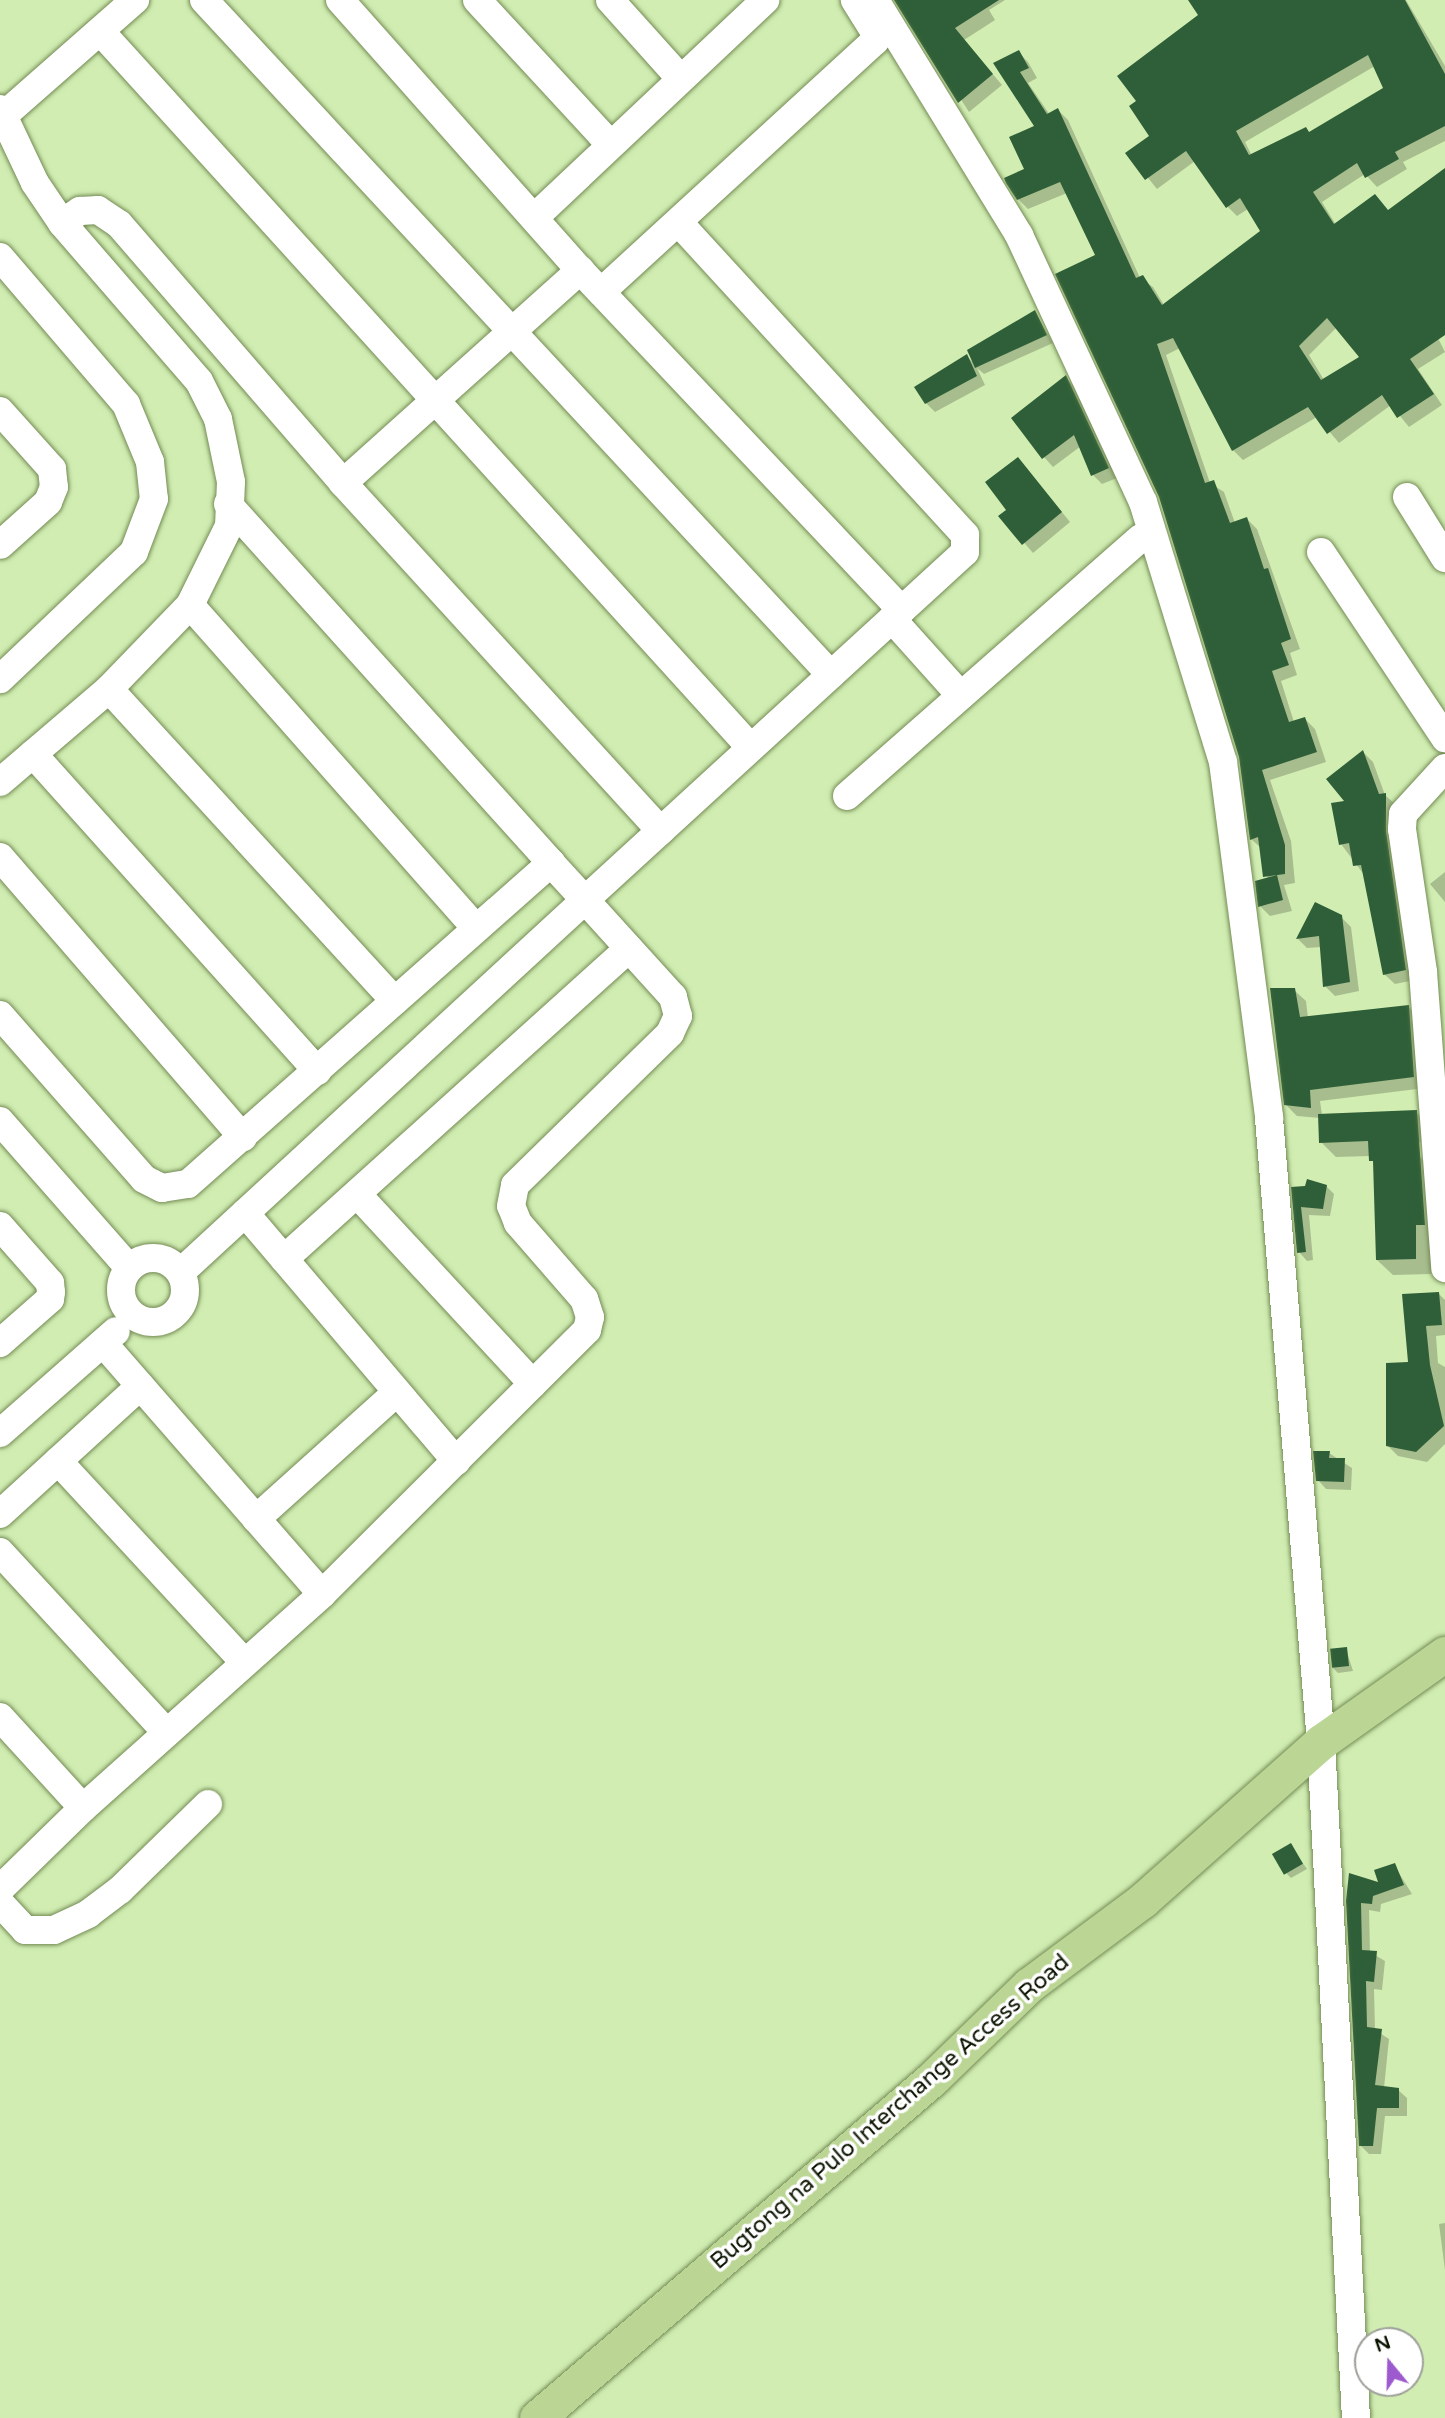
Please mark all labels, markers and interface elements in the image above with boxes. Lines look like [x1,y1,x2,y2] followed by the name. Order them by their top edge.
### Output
[705,1949,1075,2275] street label: Bugtong na Pulo Interchange Access Road
[1354,2327,1424,2397] north arrow
[1372,2331,1394,2357] text: N

